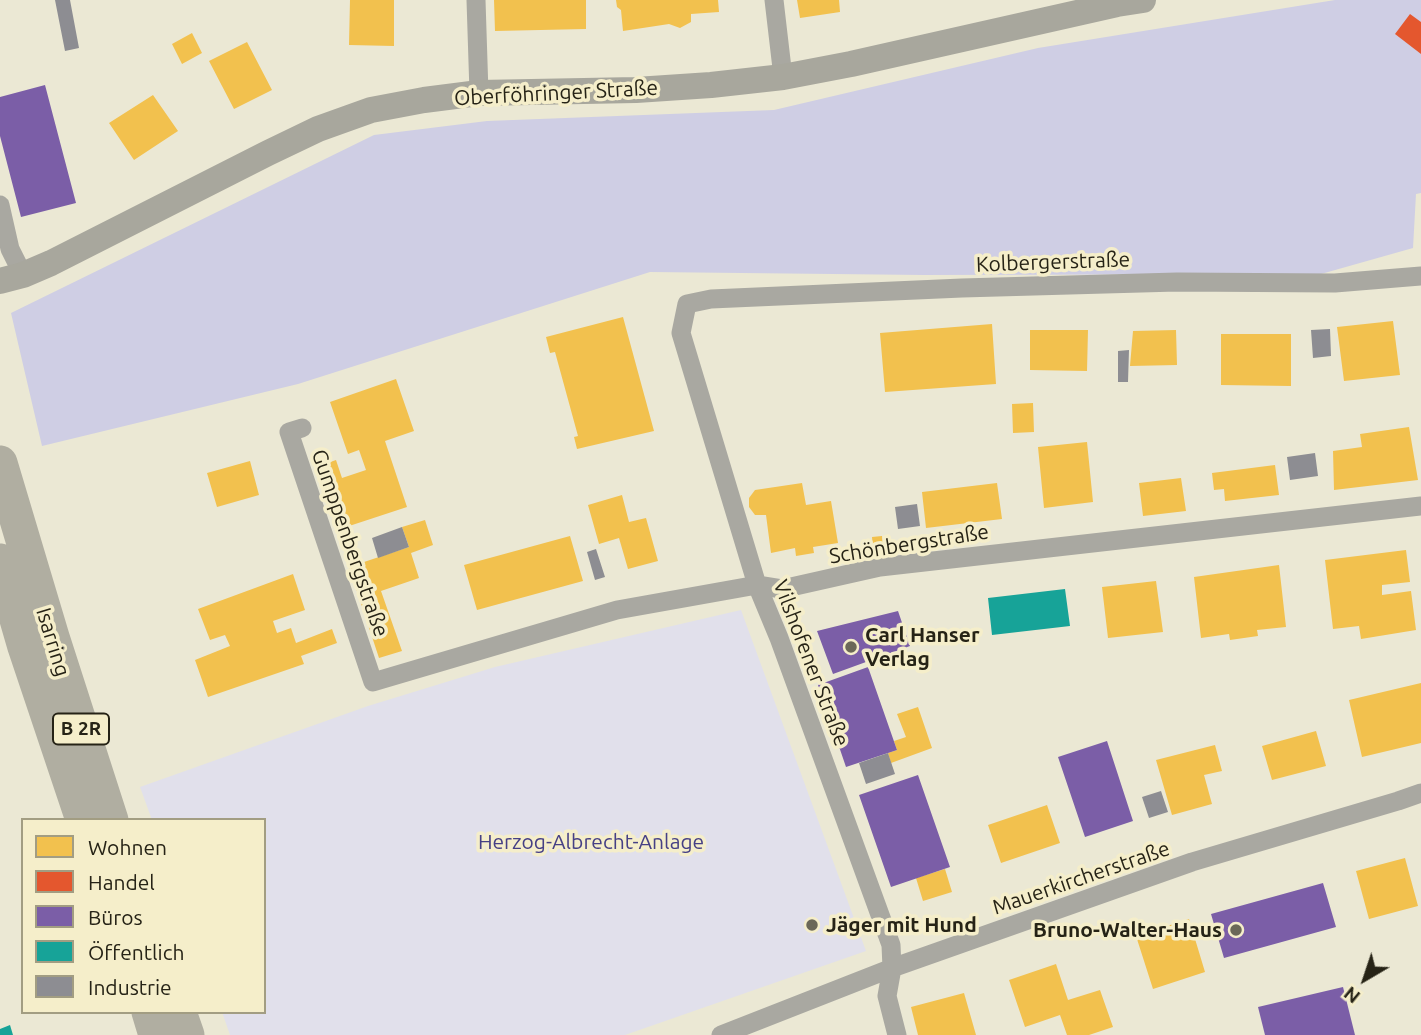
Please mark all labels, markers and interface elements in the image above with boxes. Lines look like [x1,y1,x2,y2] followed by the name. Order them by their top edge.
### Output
[453,75,659,111] street label: Oberföhringer Straße
[976,247,1130,277] street label: Kolbergerstraße
[306,446,394,640] street label: Gumppenbergstraße
[827,519,991,569] street label: Schönbergstraße
[768,576,854,750] street label: Vilshofener Straße
[31,605,75,679] street label: Isarring
[865,622,980,672] place label: Carl Hanser Verlag
[843,639,859,655] marker: Carl Hanser Verlag
[53,714,109,744] road number: B 2R
[21,818,266,1014] legend
[478,829,704,855] park label: Herzog-Albrecht-Anlage
[88,835,167,859] text: Wohnen
[989,836,1173,920] street label: Mauerkircherstraße
[88,870,155,894] text: Handel
[88,905,143,929] text: Büros
[826,912,977,938] place label: Jäger mit Hund
[804,917,820,933] marker: Jäger mit Hund
[1033,917,1222,943] place label: Bruno-Walter-Haus
[1228,922,1244,938] marker: Bruno-Walter-Haus
[88,940,184,964] text: Öffentlich
[1330,944,1400,1014] north arrow
[88,975,172,999] text: Industrie
[1339,982,1364,1008] text: N

